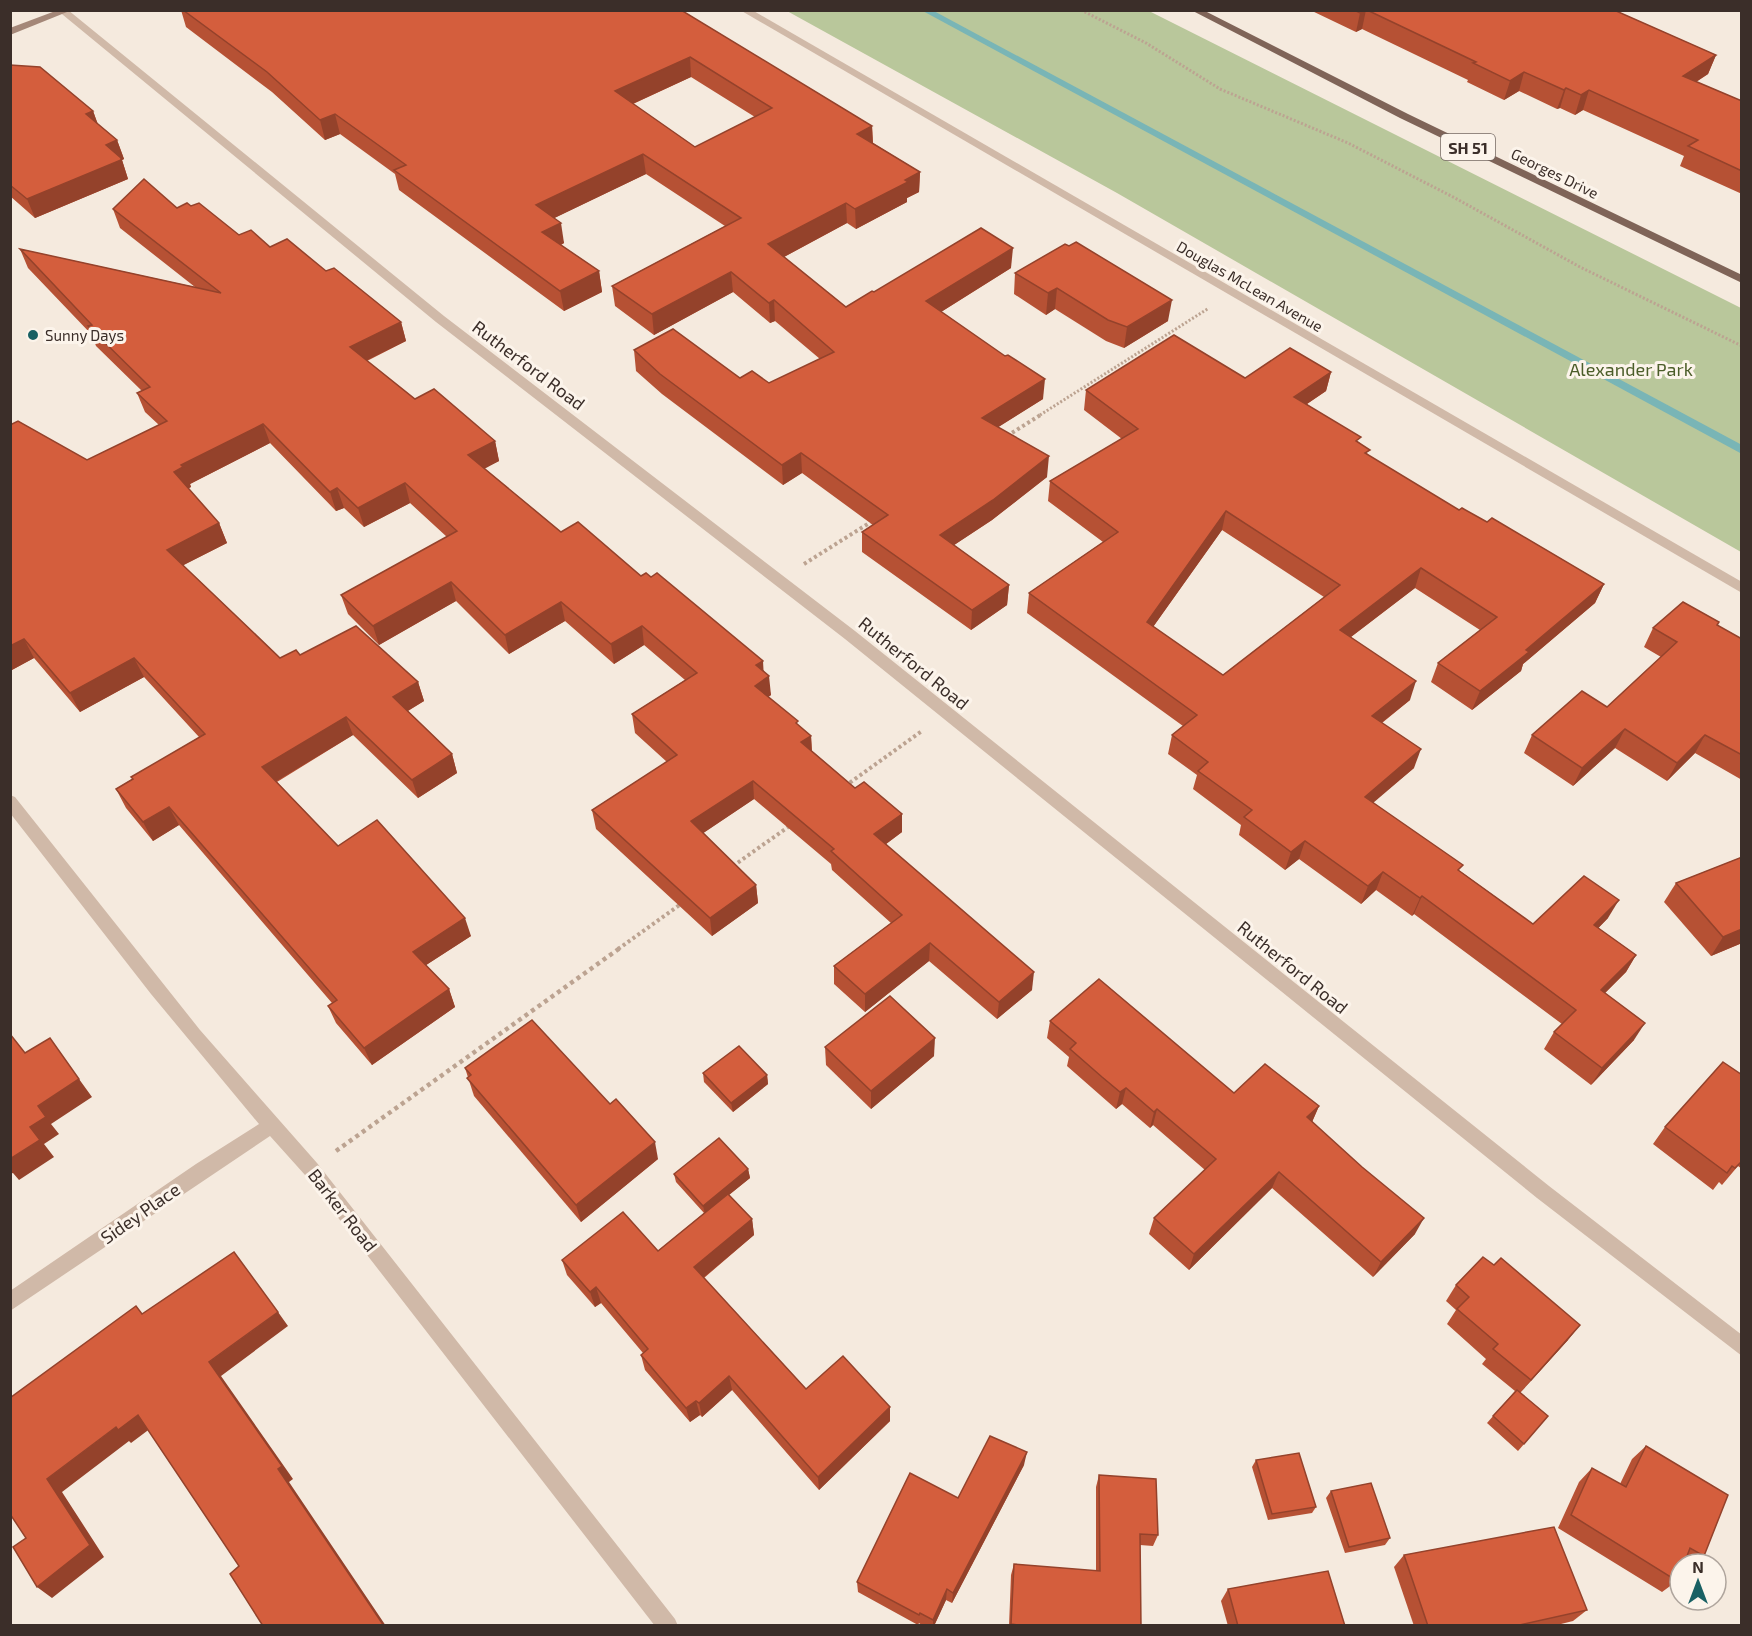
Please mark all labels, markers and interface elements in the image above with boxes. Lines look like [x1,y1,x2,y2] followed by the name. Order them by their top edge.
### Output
[1441,134,1495,160] road number: SH 51
[1508,144,1602,202] street label: Georges Drive
[1174,237,1326,335] street label: Douglas McLean Avenue
[468,315,590,415] street label: Rutherford Road
[45,326,124,344] place label: Sunny Days
[26,328,40,342] marker: Sunny Days
[1569,358,1693,380] park label: Alexander Park
[854,612,974,714] street label: Rutherford Road
[1233,916,1353,1018] street label: Rutherford Road
[304,1164,382,1256] street label: Barker Road
[96,1178,184,1248] street label: Sidey Place
[1668,1552,1728,1612] north arrow
[1692,1557,1704,1576] text: N

